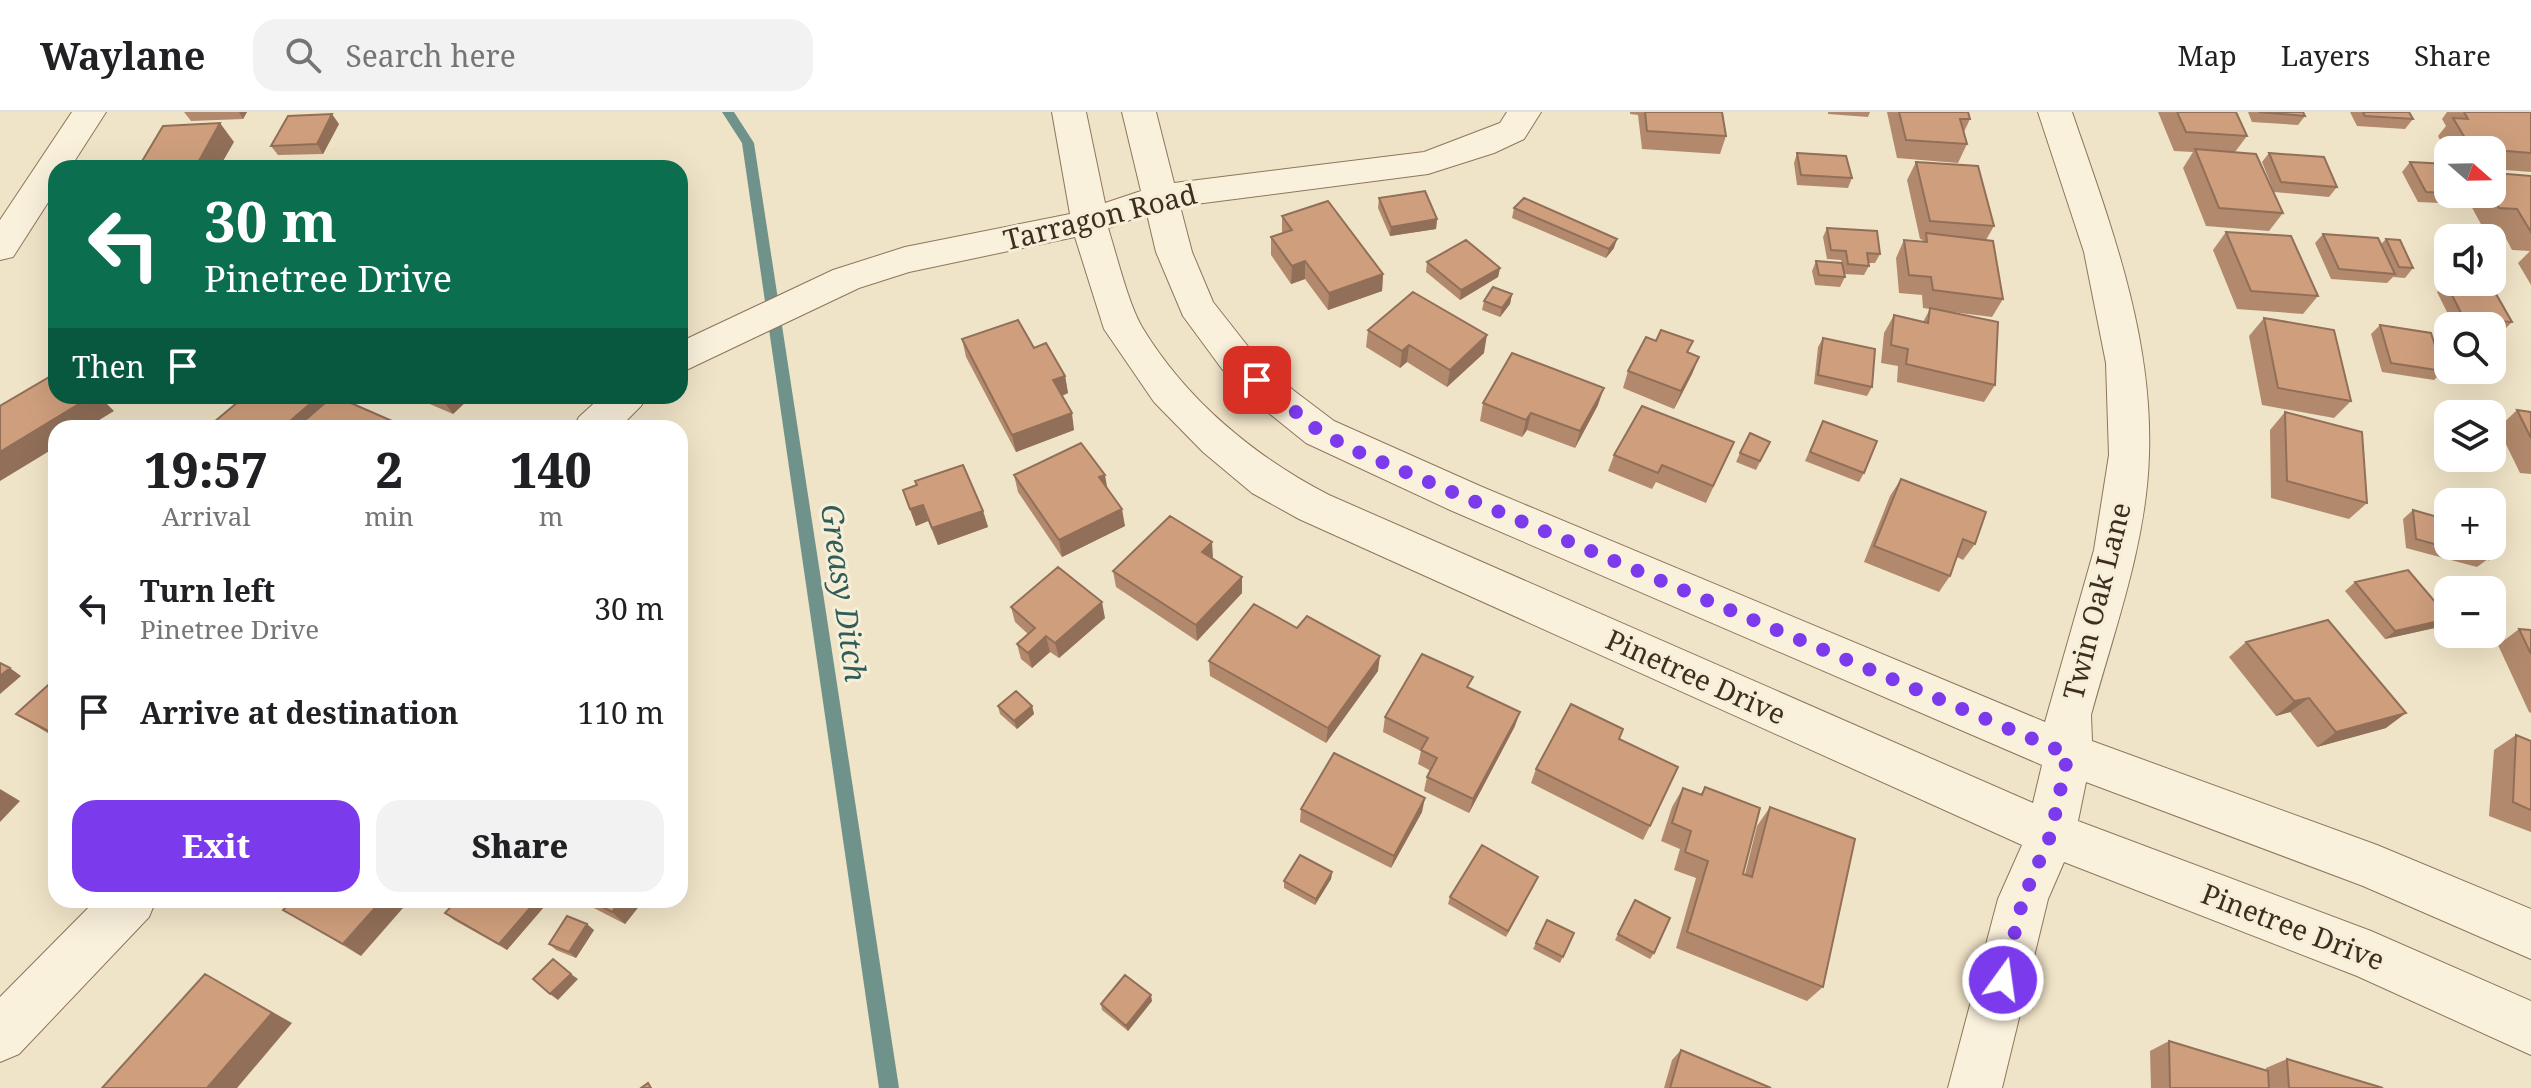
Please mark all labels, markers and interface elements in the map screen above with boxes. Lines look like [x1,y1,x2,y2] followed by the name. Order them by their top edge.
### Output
[253,19,813,91] search box
[40,29,205,81] text: Waylane
[281,33,325,77] icon: search
[345,35,516,76] text: Search here
[2178,36,2237,74] text: Map
[2281,36,2370,74] text: Layers
[2414,36,2491,74] text: Share
[2434,136,2506,208] north arrow
[2434,136,2506,648] map controls
[999,174,1200,258] street label: Tarragon Road
[204,182,337,258] text: 30 m
[72,192,176,296] icon: left
[2434,224,2506,296] button: sound
[204,254,452,303] text: Pinetree Drive
[2434,312,2506,384] button: search
[161,344,205,388] icon: arrive
[72,346,145,387] text: Then
[1223,346,1291,414] pin
[1235,358,1279,402] icon: arrive
[2434,400,2506,472] button: layers
[144,437,268,502] text: 19:57
[375,437,403,502] text: 2
[510,437,592,502] text: 140
[2434,488,2506,560] button: +
[162,498,251,534] text: Arrival
[364,498,414,534] text: min
[539,498,563,534] text: m
[2053,498,2139,703] street label: Twin Oak Lane
[812,501,877,684] water label: Greasy Ditch
[140,570,275,611] text: Turn left
[2434,576,2506,648] button: −
[72,586,116,630] icon: left
[594,588,664,629] text: 30 m
[140,611,319,647] text: Pinetree Drive
[1601,619,1792,733] street label: Pinetree Drive
[72,690,116,734] icon: arrive
[140,692,459,733] text: Arrive at destination
[578,692,664,733] text: 110 m
[72,800,360,892] button: Exit
[376,800,664,892] button: Share
[2197,874,2390,978] street label: Pinetree Drive
[1961,938,2045,1022] position arrow

